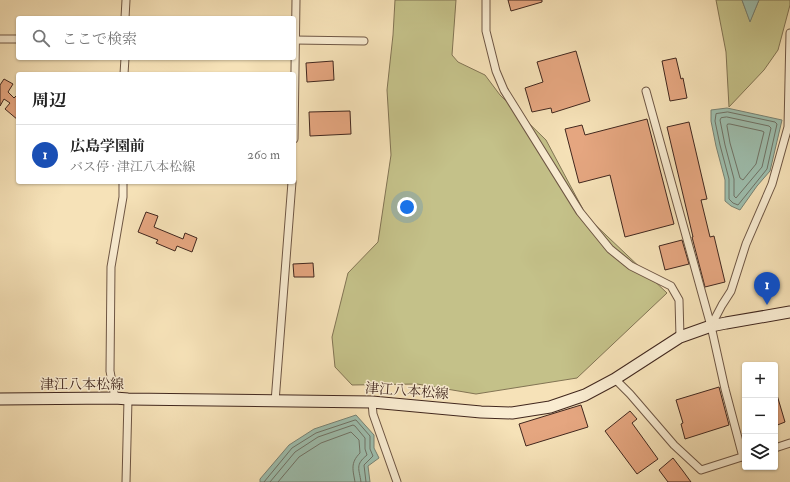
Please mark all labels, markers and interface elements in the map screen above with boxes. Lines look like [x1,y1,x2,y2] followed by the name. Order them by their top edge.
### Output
[16,16,296,60] search box
[30,27,52,49] icon: search
[62,30,137,49] text: ここで検索
[32,90,66,111] text: 周辺
[70,137,145,156] text: 広島学園前
[43,147,47,163] text: 1
[247,147,280,163] text: 260 m
[70,159,195,175] text: バス停 · 津江八本松線
[397,197,417,217] your location
[754,272,780,305] pin: 1
[742,362,778,470] map controls
[742,362,778,398] button: +
[40,376,124,393] street label: 津江八本松線
[365,380,449,402] street label: 津江八本松線
[742,398,778,434] button: −
[742,434,778,470] button: layers

